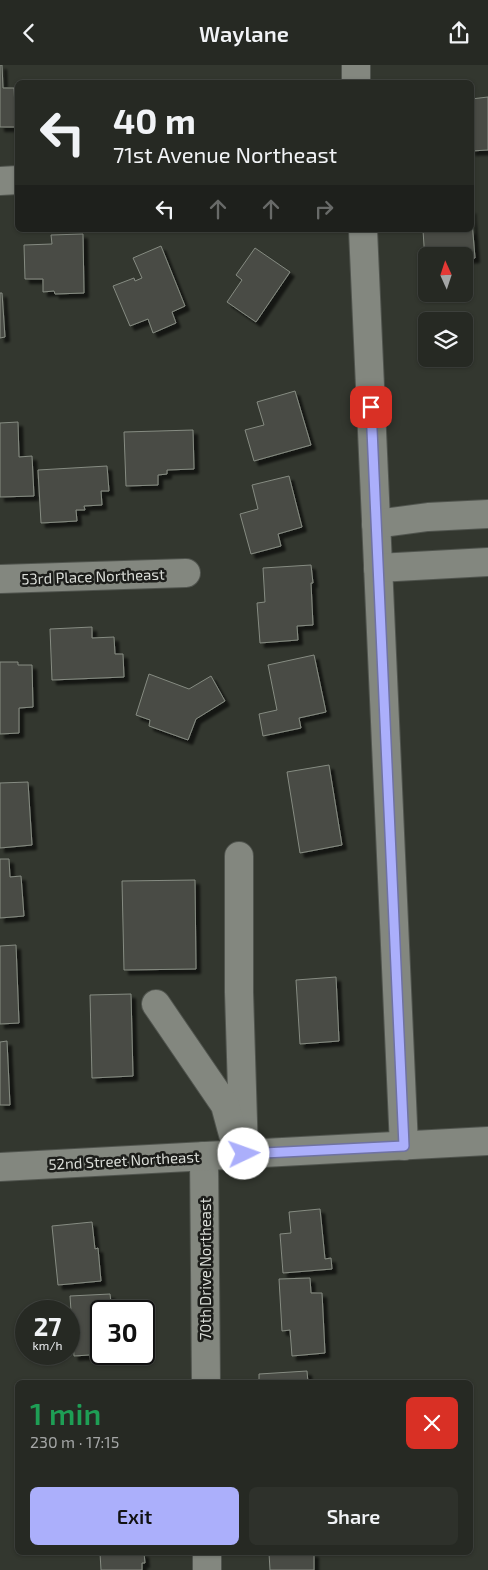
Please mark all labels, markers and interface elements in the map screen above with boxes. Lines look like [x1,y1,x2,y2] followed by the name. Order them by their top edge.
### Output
[15,19,43,47] icon: back
[445,19,473,47] icon: share
[199,20,289,46] text: Waylane
[113,99,196,141] text: 40 m
[30,100,95,165] icon: left
[113,141,337,167] text: 71st Avenue Northeast
[151,195,179,223] icon: left
[204,195,232,223] icon: ahead
[257,195,285,223] icon: ahead
[310,195,338,223] icon: right
[418,247,472,303] north arrow
[418,247,473,367] map controls
[418,312,473,367] button: layers
[350,386,392,428] pin
[357,393,385,421] icon: arrive
[21,564,165,587] street label: 53rd Place Northeast
[217,1127,269,1179] position arrow
[48,1147,200,1173] street label: 52nd Street Northeast
[196,1197,214,1340] street label: 70th Drive Northeast
[90,1300,155,1365] speed limit sign: 30
[34,1311,61,1341] text: 27
[33,1338,62,1352] text: km/h
[30,1395,101,1431] text: 1 min
[406,1397,458,1449] button: close
[30,1432,119,1451] text: 230 m · 17:15
[30,1487,239,1545] button: Exit
[249,1487,458,1545] button: Share

